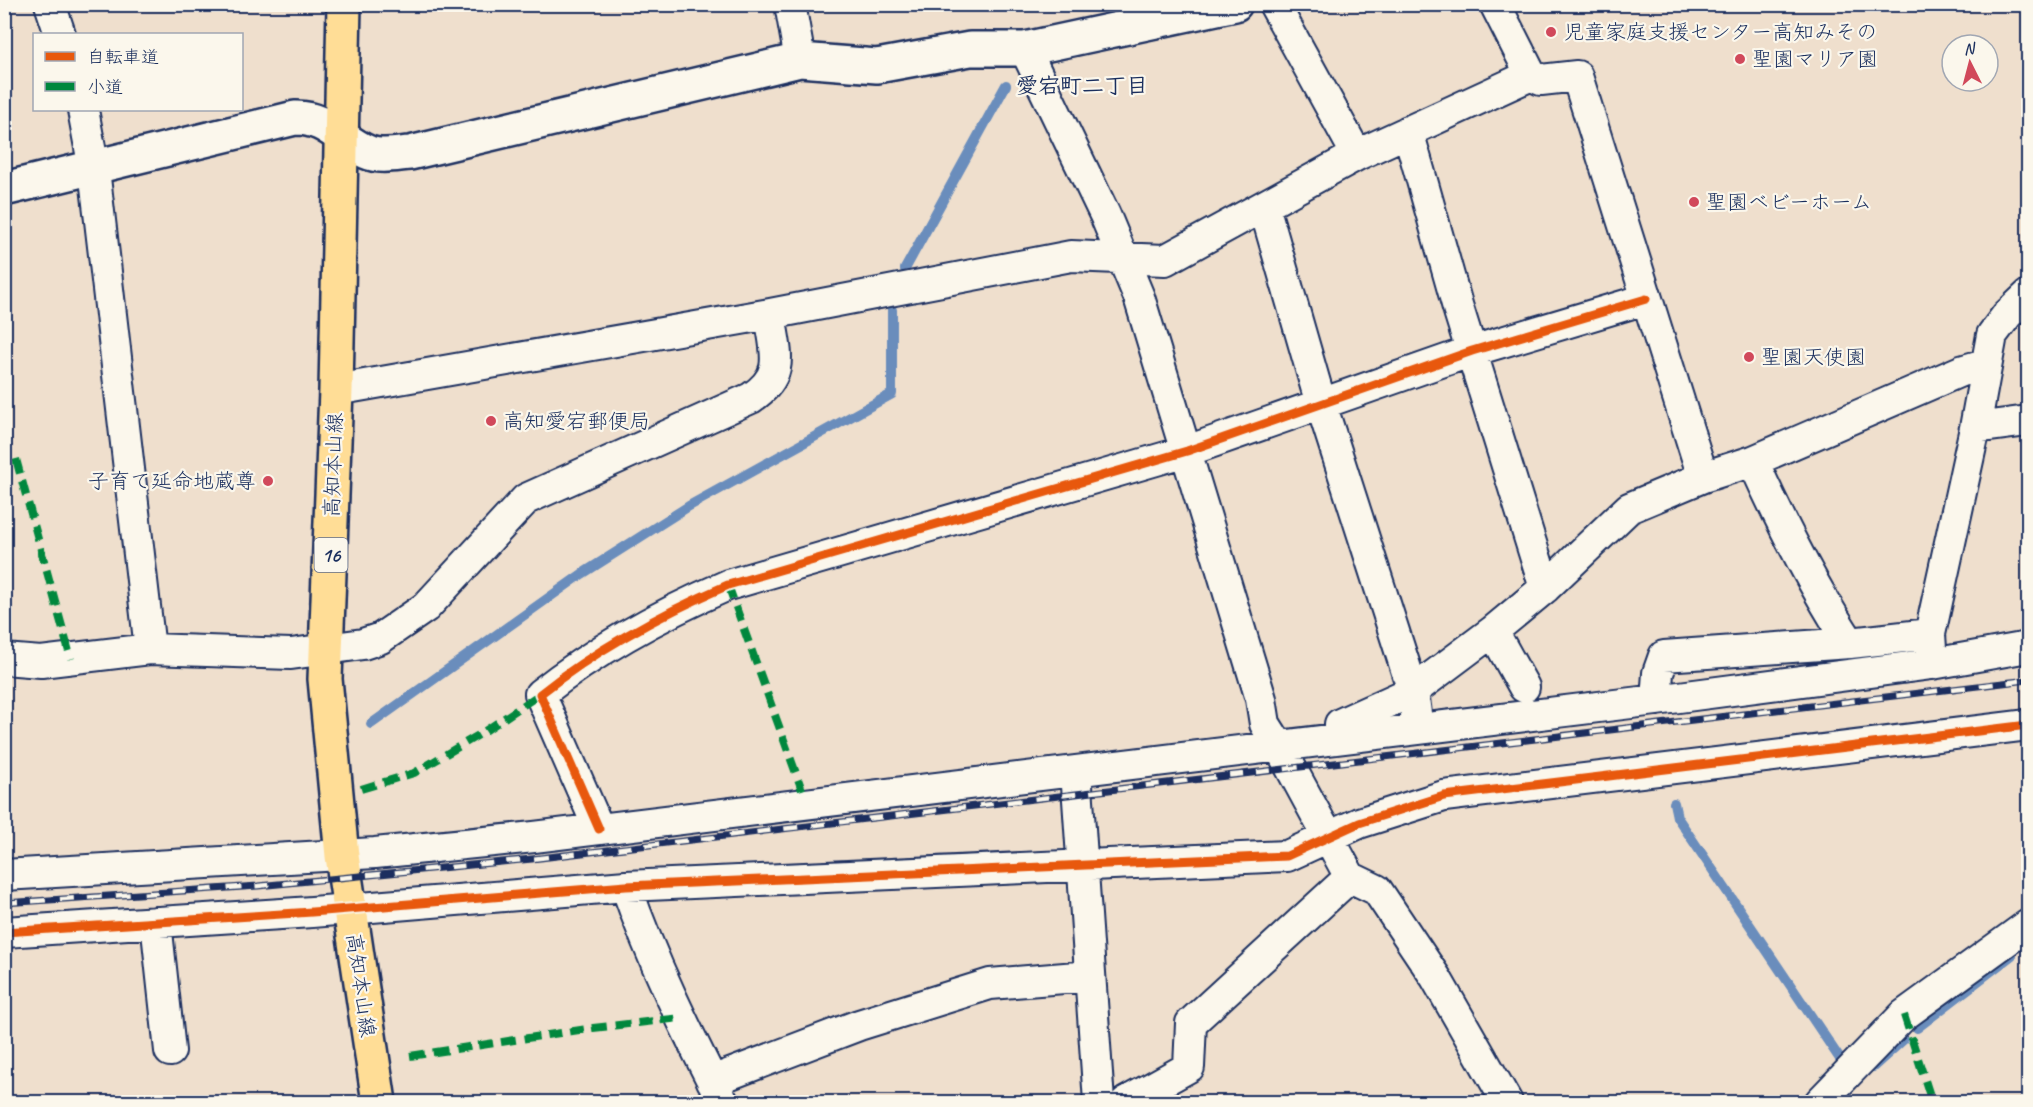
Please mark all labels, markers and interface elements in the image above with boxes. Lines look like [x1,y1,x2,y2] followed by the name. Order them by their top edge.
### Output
[1563,19,1877,45] place label: 児童家庭支援センター高知みその
[1544,25,1558,39] marker: 児童家庭支援センター高知みその
[33,33,243,111] legend
[1940,33,2000,93] north arrow
[1963,38,1978,60] text: N
[87,46,159,68] text: 自転車道
[1752,46,1878,72] place label: 聖園マリア園
[1733,52,1747,66] marker: 聖園マリア園
[1016,72,1148,100] district label: 愛宕町二丁目
[87,76,123,98] text: 小道
[1706,189,1872,215] place label: 聖園ベビーホーム
[1687,195,1701,209] marker: 聖園ベビーホーム
[1761,344,1866,370] place label: 聖園天使園
[1742,350,1756,364] marker: 聖園天使園
[503,408,650,434] place label: 高知愛宕郵便局
[318,412,348,518] street label: 高知本山線
[484,414,498,428] marker: 高知愛宕郵便局
[88,468,256,494] place label: 子育て延命地蔵尊
[261,474,275,488] marker: 子育て延命地蔵尊
[314,538,348,572] road number: 16
[341,931,381,1039] street label: 高知本山線

